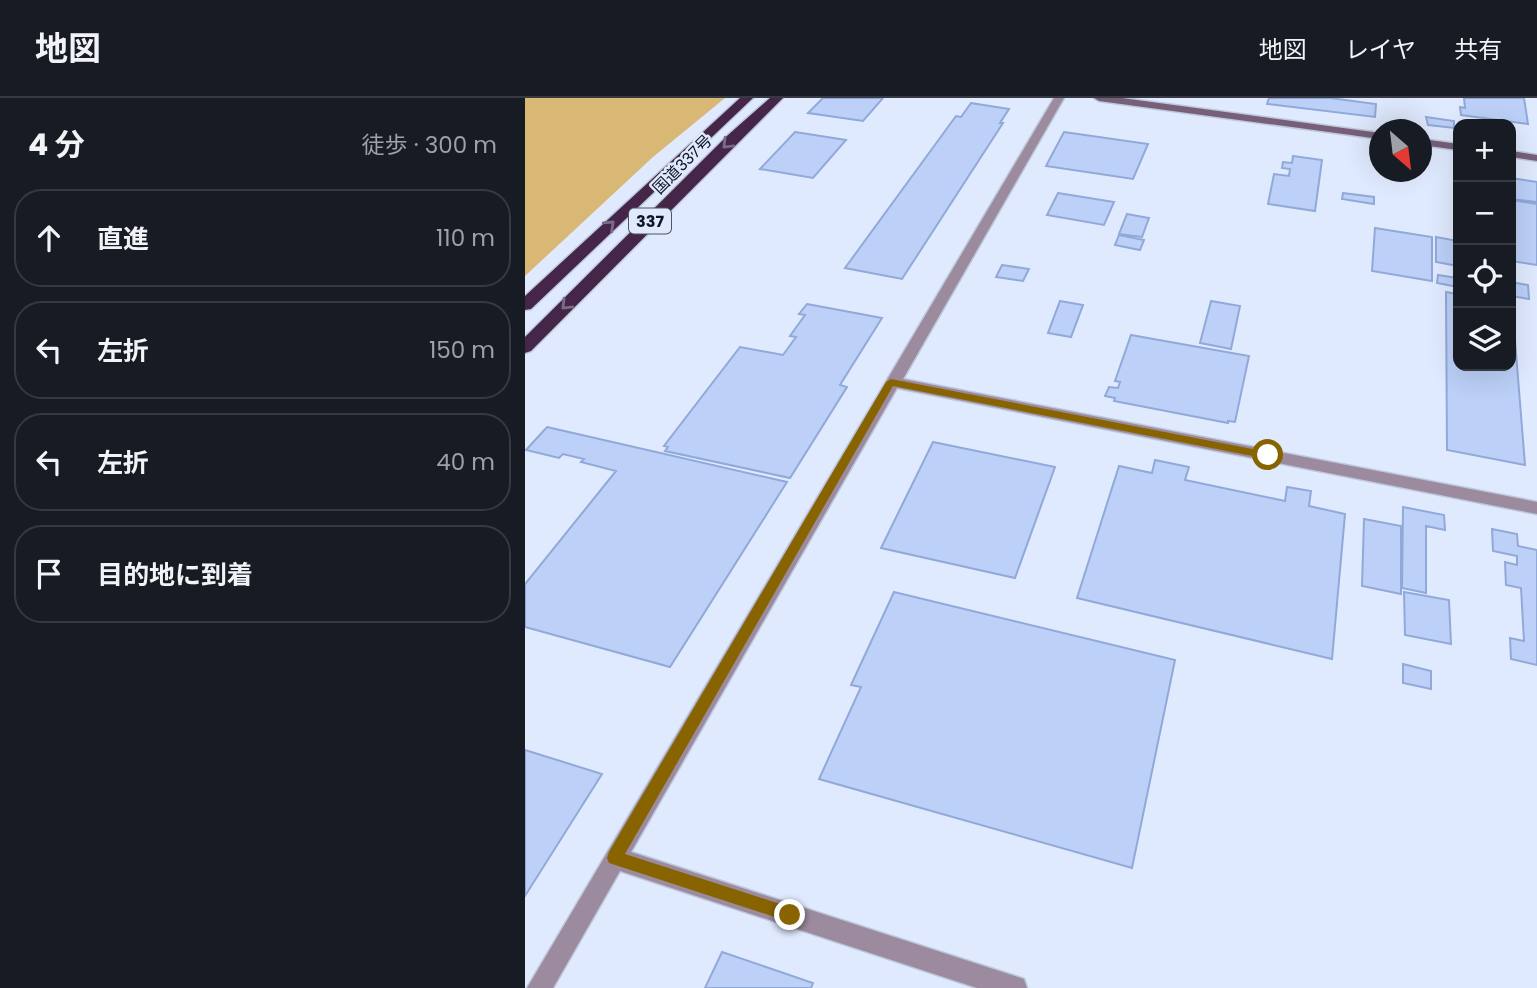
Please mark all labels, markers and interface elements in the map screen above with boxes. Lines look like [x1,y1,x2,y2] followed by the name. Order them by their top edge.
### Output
[35,25,101,72] text: 地図
[1259,33,1307,66] text: 地図
[1345,33,1416,66] text: レイヤ
[1454,33,1502,66] text: 共有
[1369,119,1432,182] north arrow
[1453,119,1516,371] map controls
[1453,119,1516,182] button: +
[28,123,85,166] text: 4 分
[362,129,497,161] text: 徒歩 · 300 m
[647,129,717,199] street label: 国道337号
[722,136,735,149] one-way arrow
[1453,182,1516,245] button: −
[629,209,671,234] road number: 337
[30,219,68,257] icon: ahead
[602,220,615,233] one-way arrow
[97,221,149,257] text: 直進
[436,222,495,254] text: 110 m
[1453,245,1516,308] button: locate
[562,297,575,310] one-way arrow
[1453,308,1516,371] button: layers
[30,331,68,369] icon: left
[97,333,149,369] text: 左折
[429,334,495,366] text: 150 m
[1252,439,1283,470] route start
[30,443,68,481] icon: left
[97,445,149,481] text: 左折
[436,446,495,478] text: 40 m
[30,555,68,593] icon: arrive
[97,557,253,593] text: 目的地に到着
[774,899,805,930] route end

